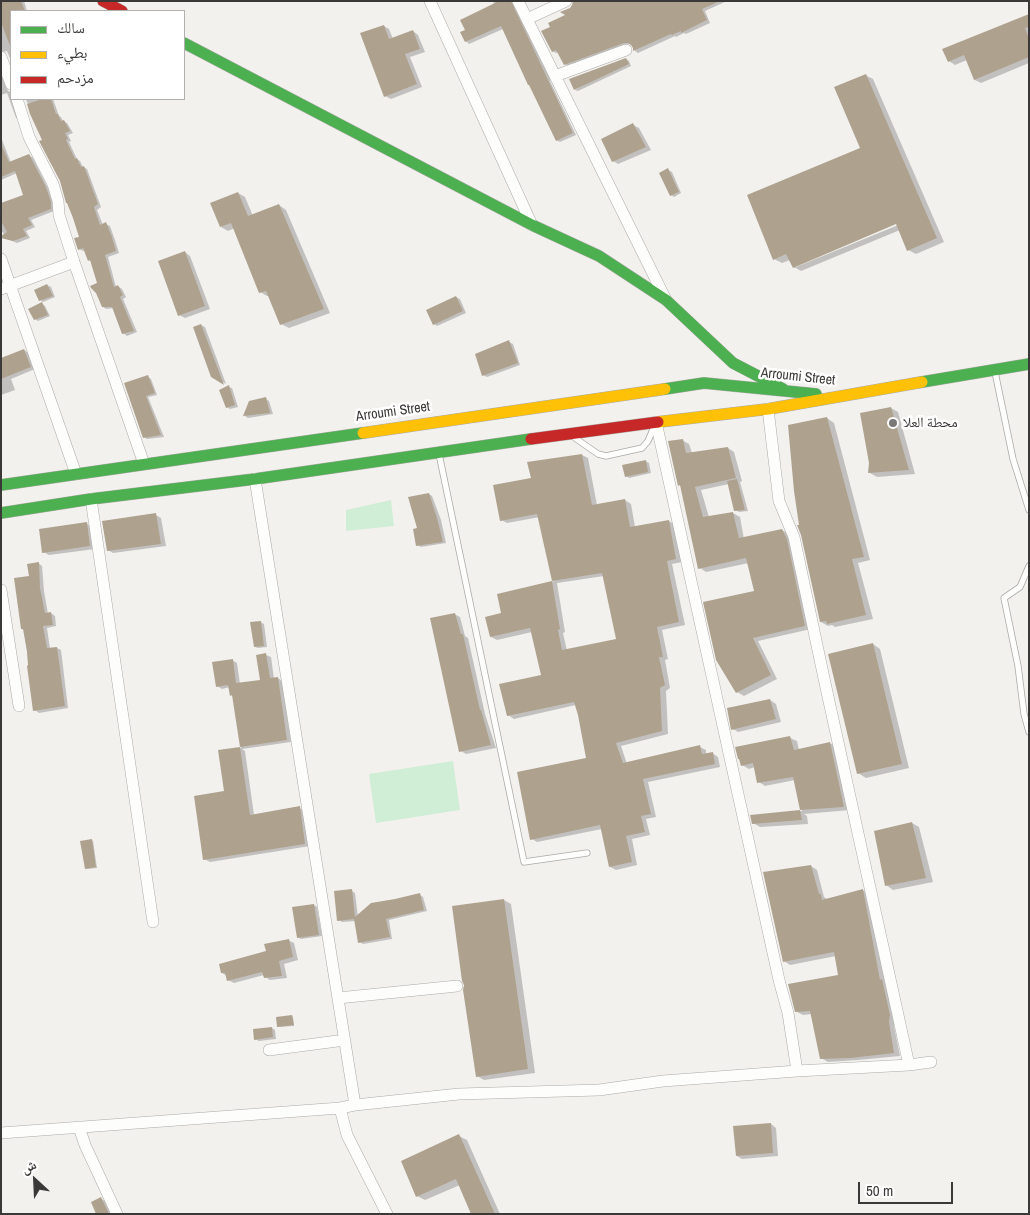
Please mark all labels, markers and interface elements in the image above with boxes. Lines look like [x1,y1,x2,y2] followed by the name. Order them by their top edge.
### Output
[10,10,185,100] legend
[57,17,85,38] text: سالك
[57,42,87,63] text: بطيء
[57,67,94,88] text: مزدحم
[760,365,836,389] street label: Arroumi Street
[355,398,431,426] street label: Arroumi Street
[903,415,958,431] place label: محطة العلا
[887,417,899,429] marker: محطة العلا
[10,1155,60,1205] north arrow
[18,1155,39,1178] text: ش
[860,1172,955,1204] scale bar
[866,1180,893,1201] text: 50 m

